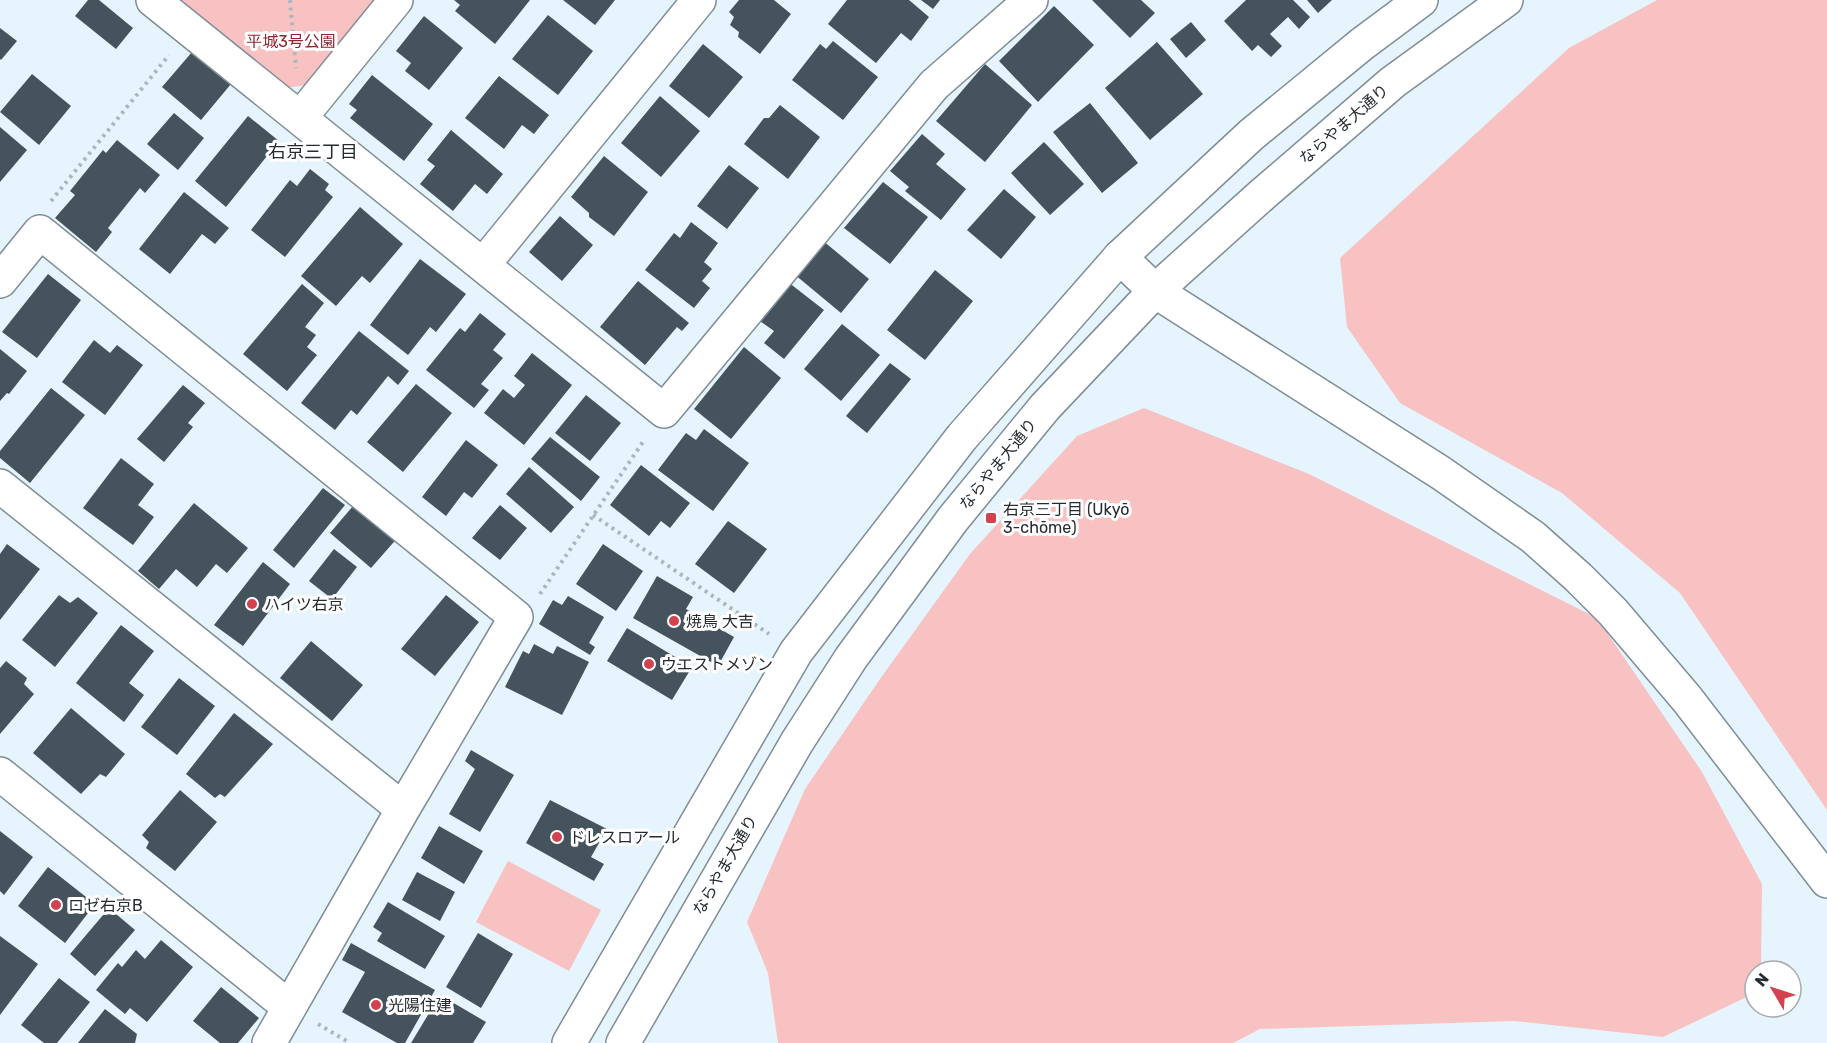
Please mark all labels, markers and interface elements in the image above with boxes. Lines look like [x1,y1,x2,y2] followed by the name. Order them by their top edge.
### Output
[246,32,336,51] park label: 平城3号公園
[1295,80,1393,168] street label: ならやま大通り
[268,141,358,163] district label: 右京三丁目
[955,414,1041,514] street label: ならやま大通り
[1003,500,1130,537] place label: 右京三丁目 (Ukyō 3-chōme)
[984,511,998,525] marker: 右京三丁目 (Ukyō 3-chōme)
[264,595,344,614] place label: ハイツ右京
[245,597,259,611] marker: ハイツ右京
[686,612,754,631] place label: 焼鳥 大吉
[667,614,681,628] marker: 焼鳥 大吉
[661,655,773,674] place label: ウエストメゾン
[642,657,656,671] marker: ウエストメゾン
[689,812,761,918] street label: ならやま大通り
[569,828,680,847] place label: ドレスロアール
[550,830,564,844] marker: ドレスロアール
[68,896,143,915] place label: ロゼ右京B
[49,898,63,912] marker: ロゼ右京B
[1743,959,1803,1019] north arrow
[1751,969,1773,990] text: N
[388,996,452,1015] place label: 光陽住建
[369,998,383,1012] marker: 光陽住建

